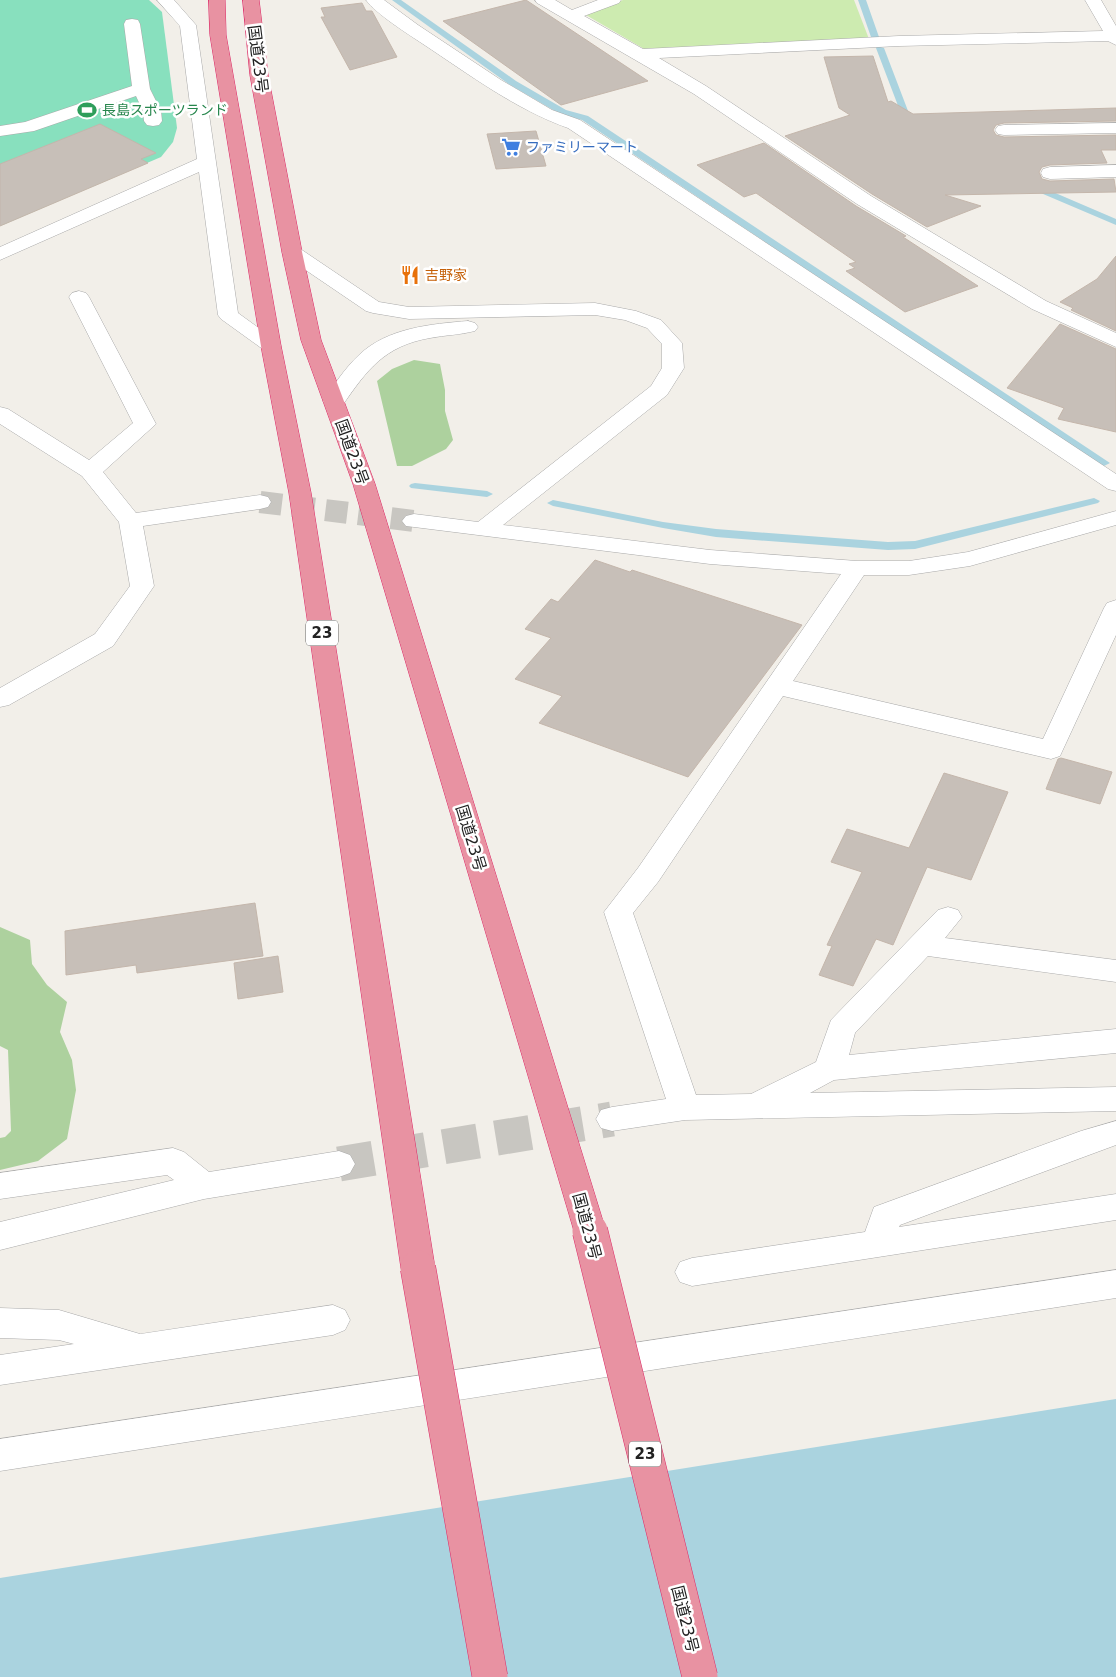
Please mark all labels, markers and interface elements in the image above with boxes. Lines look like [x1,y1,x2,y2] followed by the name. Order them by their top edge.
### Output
[244,24,272,94] street label: 国道23号
[76,99,98,121] sports icon: 長島スポーツランド
[102,102,228,118] place label: 長島スポーツランド
[500,136,522,158] supermarket icon: ファミリーマート
[526,139,638,155] place label: ファミリーマート
[399,264,421,286] restaurant icon: 吉野家
[425,267,467,283] place label: 吉野家
[331,417,373,487] street label: 国道23号
[306,620,338,646] road number: 23
[452,803,490,873] street label: 国道23号
[569,1191,605,1261] street label: 国道23号
[629,1442,661,1466] road number: 23
[668,1584,702,1654] street label: 国道23号

